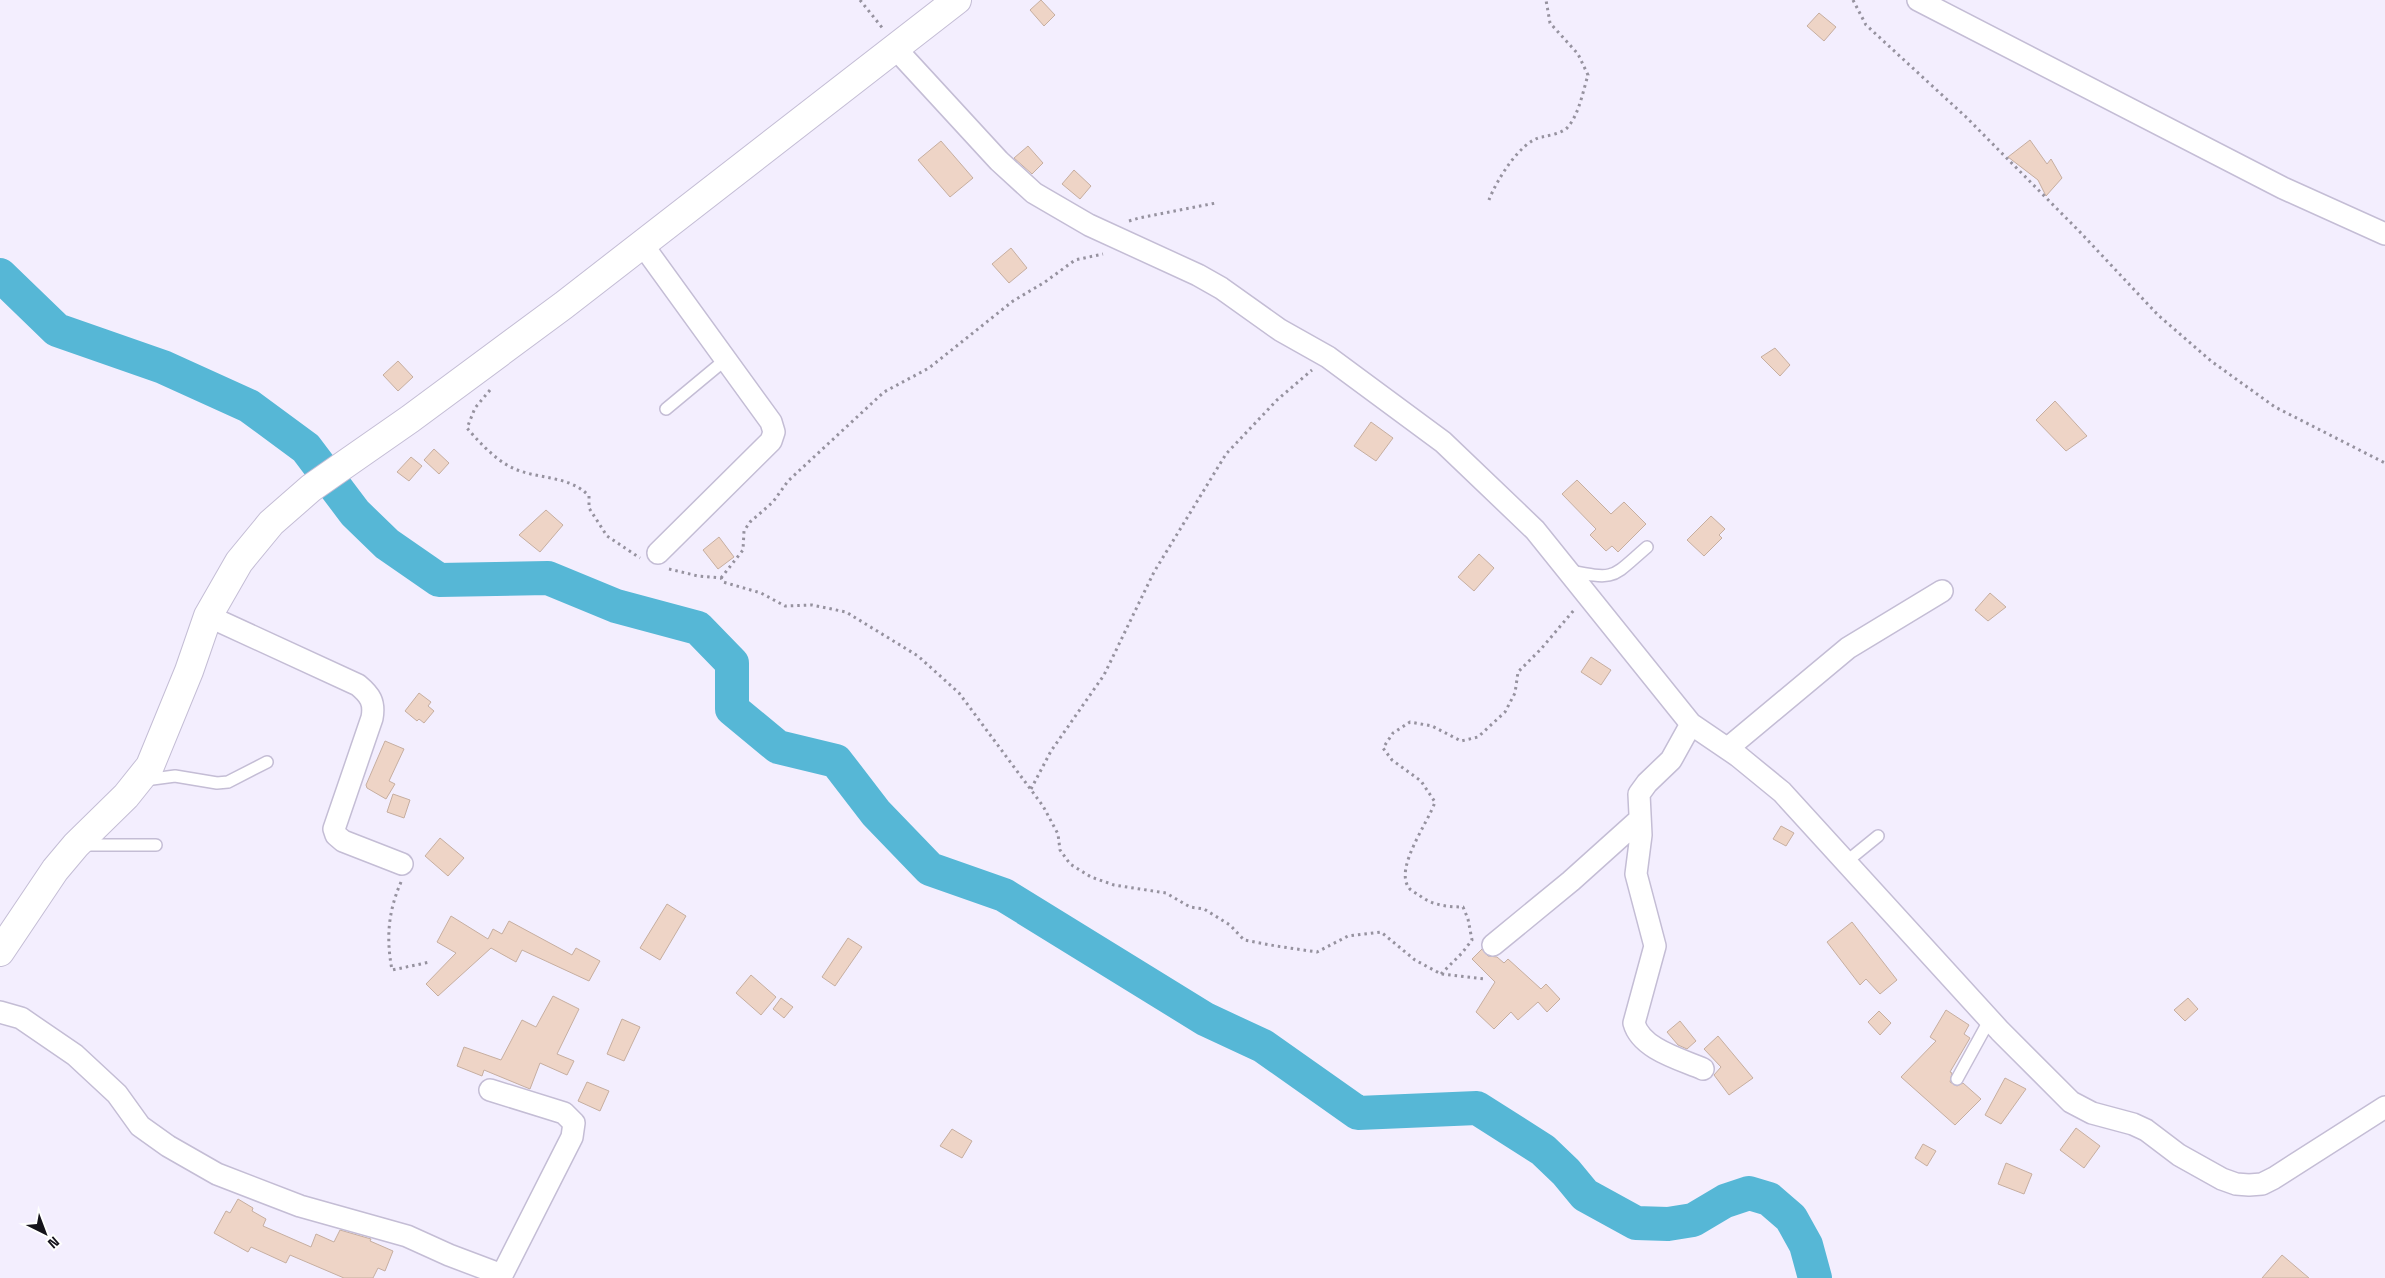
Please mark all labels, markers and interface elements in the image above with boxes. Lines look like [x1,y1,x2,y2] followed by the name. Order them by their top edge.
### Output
[20,1208,70,1258] north arrow
[44,1233,63,1252] text: N

